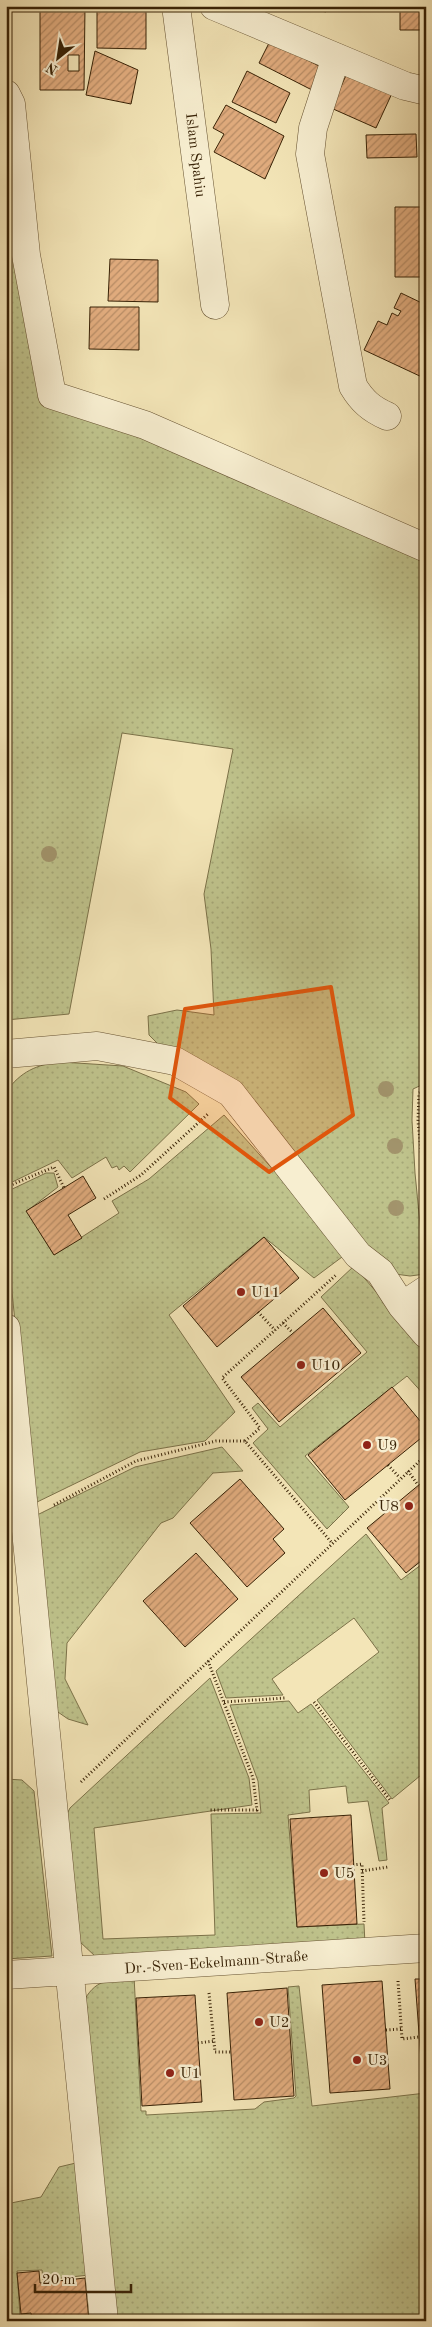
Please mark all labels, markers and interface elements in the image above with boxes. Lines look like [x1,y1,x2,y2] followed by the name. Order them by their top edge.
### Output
[32,32,82,82] north arrow
[44,60,60,77] text: N
[182,112,207,198] street label: Islam Spahiu
[235,1286,247,1298] marker: U11
[251,1286,280,1301] place label: U11
[295,1359,307,1371] marker: U10
[311,1359,340,1374] place label: U10
[361,1439,373,1451] marker: U9
[377,1439,397,1454] place label: U9
[379,1500,399,1515] place label: U8
[403,1500,415,1512] marker: U8
[318,1867,330,1879] marker: U5
[334,1867,354,1882] place label: U5
[124,1950,309,1977] street label: Dr.-Sven-Eckelmann-Straße
[253,2016,265,2028] marker: U2
[269,2016,289,2031] place label: U2
[351,2054,363,2066] marker: U3
[367,2054,387,2069] place label: U3
[164,2067,176,2079] marker: U1
[180,2067,200,2082] place label: U1
[35,2262,131,2294] scale bar
[42,2273,76,2288] text: 20 m

